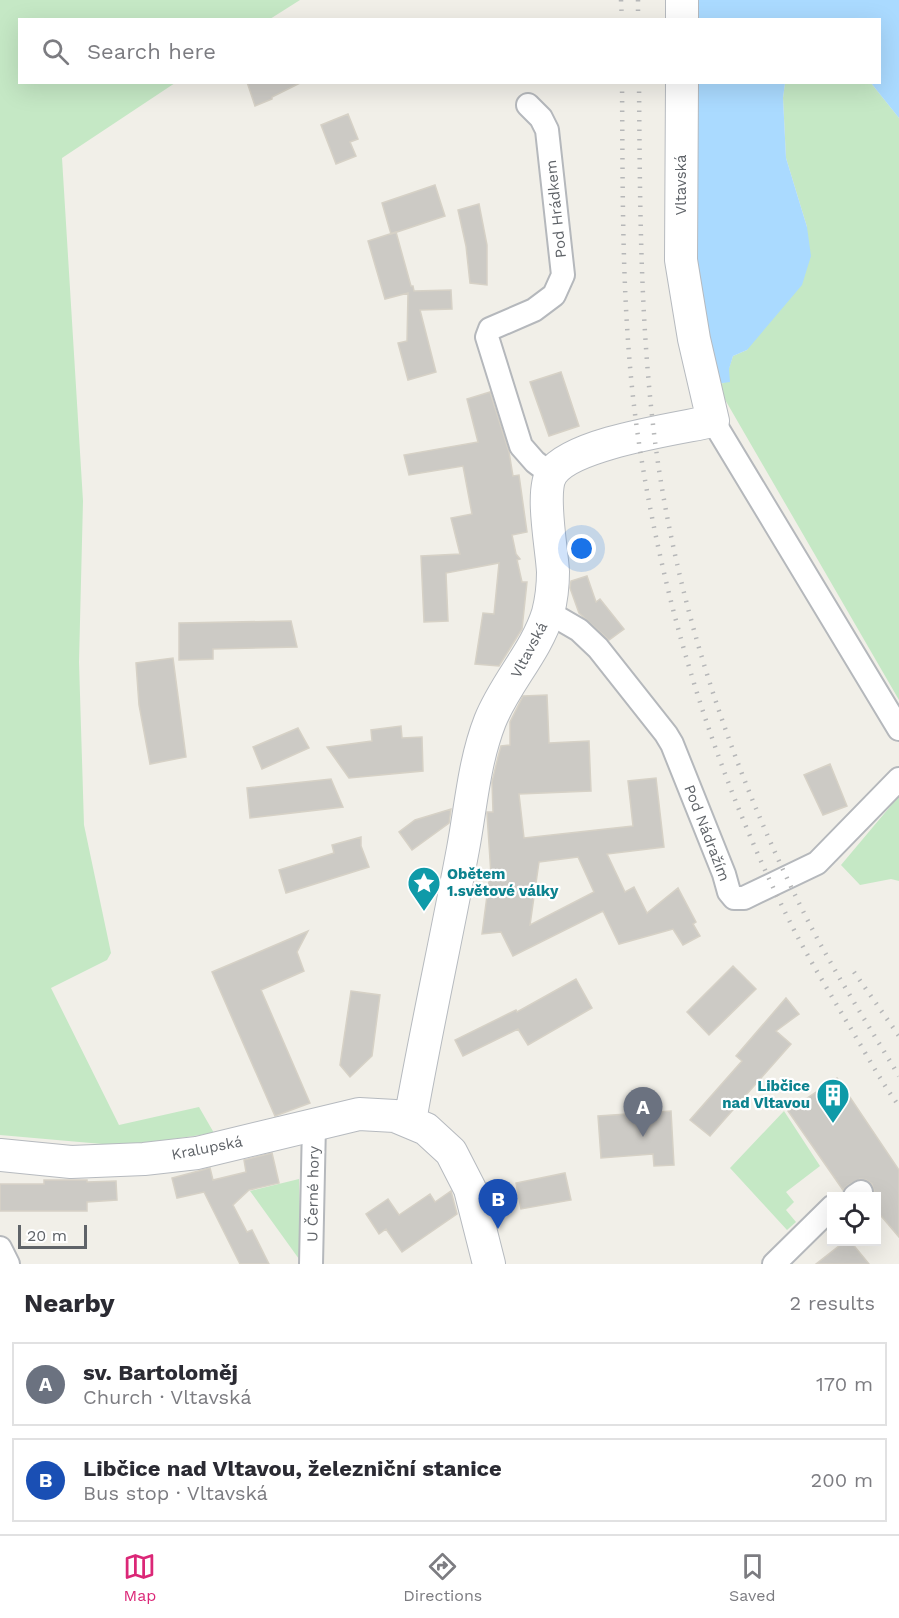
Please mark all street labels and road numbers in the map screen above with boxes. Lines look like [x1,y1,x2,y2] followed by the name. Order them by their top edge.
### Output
[672,154,690,215] street label: Vltavská
[542,159,570,259] street label: Pod Hrádkem
[507,618,551,681] street label: Vltavská
[680,782,734,884] street label: Pod Nádražím
[170,1132,245,1164] street label: Kralupská
[302,1146,323,1242] street label: U Černé hory

